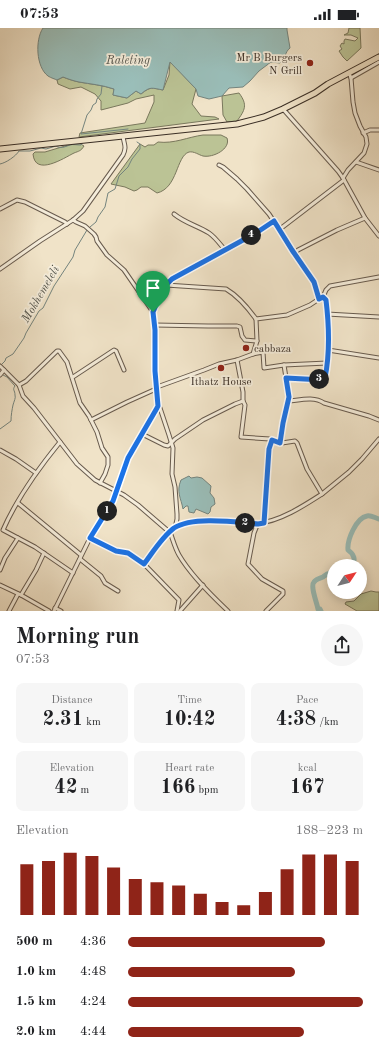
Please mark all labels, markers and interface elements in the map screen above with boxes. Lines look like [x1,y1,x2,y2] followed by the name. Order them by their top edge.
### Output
[20,7,59,22] text: 07:53
[236,53,302,77] place label: Mr B Burgers N Grill
[105,55,150,67] water label: Raleting
[305,58,315,68] marker: Mr B Burgers N Grill
[241,225,261,245] pin: 4
[248,229,254,240] text: 4
[19,264,62,326] water label: Mokhemeleli
[136,271,170,312] pin
[142,277,164,299] icon: arrive
[241,343,251,353] marker: cabbaza
[254,344,292,355] place label: cabbaza
[216,363,226,373] marker: Ithatz House
[309,369,329,389] pin: 3
[316,373,322,384] text: 3
[190,377,252,388] place label: Ithatz House
[97,501,117,521] pin: 1
[104,505,110,516] text: 1
[235,513,255,533] pin: 2
[242,517,248,528] text: 2
[327,559,367,599] north arrow
[327,559,367,599] map controls
[321,624,363,666] button: share
[16,626,139,648] text: Morning run
[16,653,50,666] text: 07:53
[51,695,93,706] text: Distance
[177,695,202,706] text: Time
[296,695,318,706] text: Pace
[43,710,83,730] text: 2.31
[163,710,215,730] text: 10:42
[276,710,316,730] text: 4:38
[83,717,101,728] text: km
[316,717,339,728] text: /km
[49,763,94,774] text: Elevation
[165,763,214,774] text: Heart rate
[298,763,317,774] text: kcal
[54,778,78,798] text: 42
[161,778,195,798] text: 166
[290,778,325,798] text: 167
[78,785,89,796] text: m
[195,785,218,796] text: bpm
[16,824,69,837] text: Elevation
[296,824,363,837] text: 188–223 m
[16,935,53,948] text: 500 m
[80,935,106,948] text: 4:36
[16,965,56,978] text: 1.0 km
[80,965,106,978] text: 4:48
[16,995,56,1008] text: 1.5 km
[80,995,106,1008] text: 4:24
[16,1025,56,1038] text: 2.0 km
[80,1025,106,1038] text: 4:44

